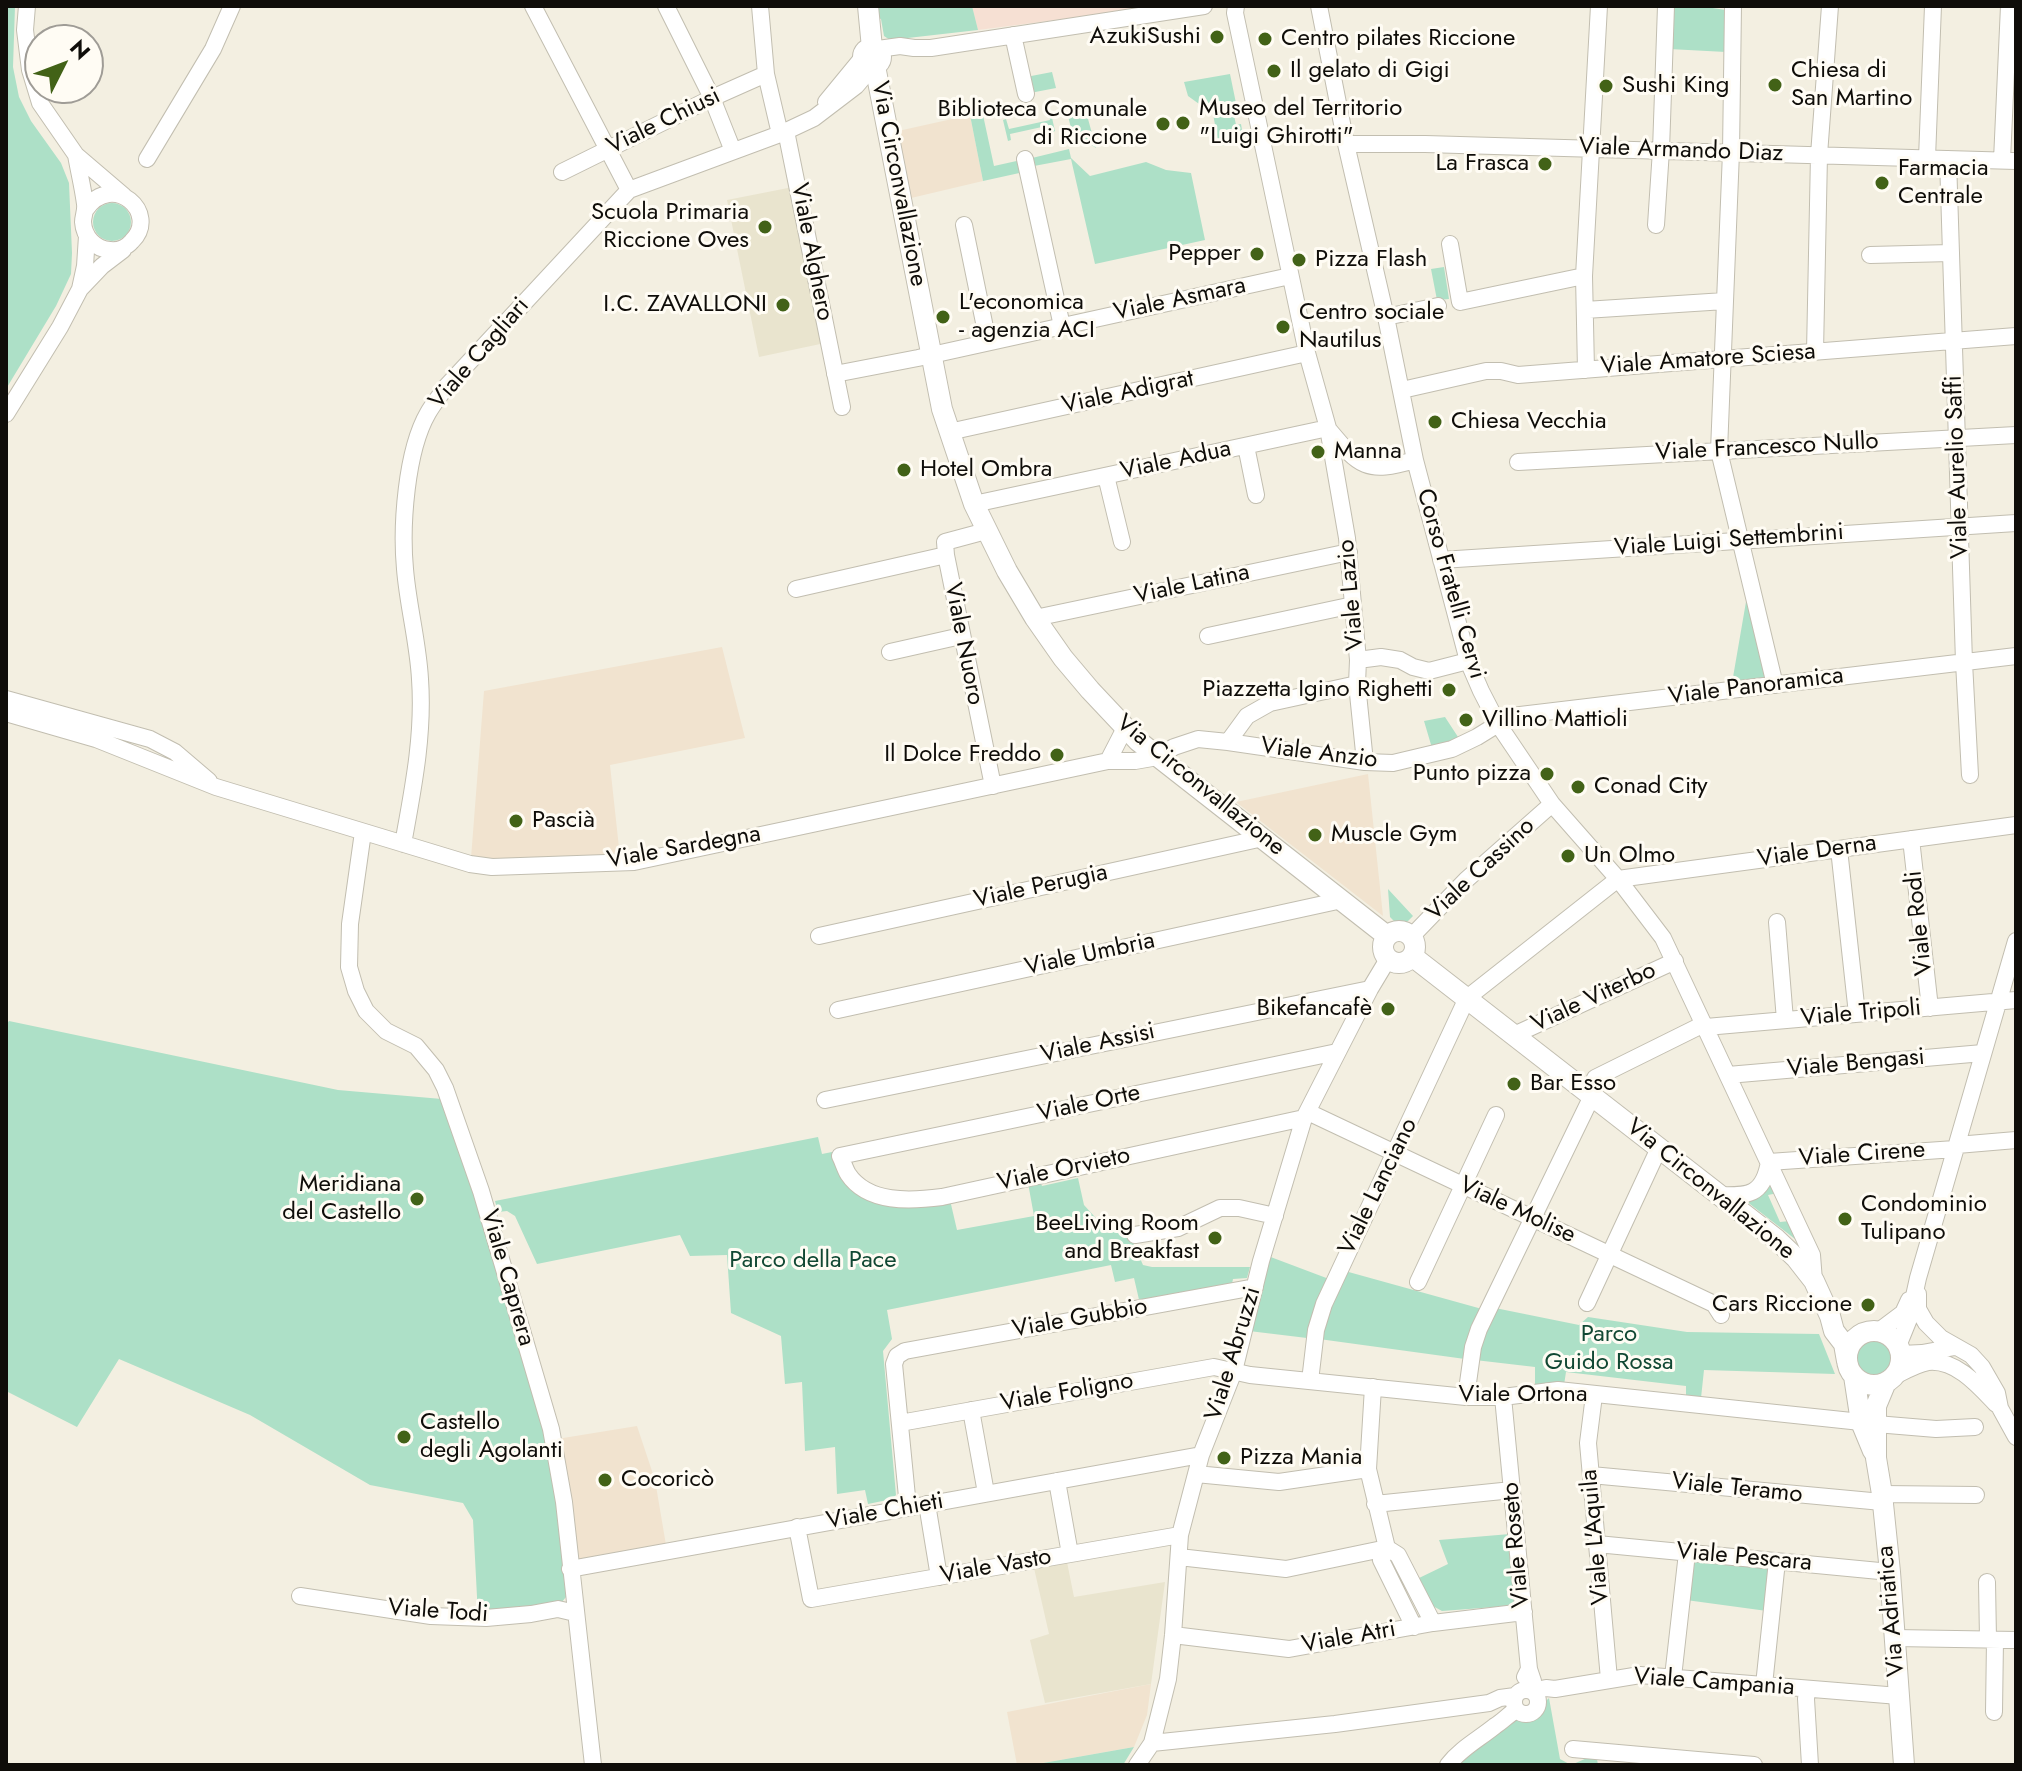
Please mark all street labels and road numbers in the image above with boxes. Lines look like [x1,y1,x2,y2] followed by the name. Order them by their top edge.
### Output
[864,79,932,289] street label: Via Circonvallazione
[603,82,725,162] street label: Viale Chiusi
[1578,133,1784,169] street label: Viale Armando Diaz
[784,181,838,323] street label: Viale Alghero
[1111,272,1249,328] street label: Viale Asmara
[424,292,536,416] street label: Viale Cagliari
[1599,338,1817,382] street label: Viale Amatore Sciesa
[1060,365,1196,421] street label: Viale Adigrat
[1940,375,1976,559] street label: Viale Aurelio Saffi
[1655,428,1879,468] street label: Viale Francesco Nullo
[1118,435,1234,487] street label: Viale Adua
[1409,486,1491,682] street label: Corso Fratelli Cervi
[1613,519,1845,563] street label: Viale Luigi Settembrini
[1333,538,1371,652] street label: Viale Lazio
[1132,559,1252,611] street label: Viale Latina
[937,580,989,708] street label: Viale Nuoro
[1667,662,1845,712] street label: Viale Panoramica
[1110,709,1290,863] street label: Via Circonvallazione
[1259,733,1379,775] street label: Viale Anzio
[1421,812,1541,928] street label: Viale Cassino
[605,820,763,876] street label: Viale Sardegna
[1756,829,1878,875] street label: Viale Derna
[972,859,1110,915] street label: Viale Perugia
[1900,869,1940,977] street label: Viale Rodi
[1022,927,1158,983] street label: Viale Umbria
[1527,957,1661,1039] street label: Viale Viterbo
[1799,994,1923,1034] street label: Viale Tripoli
[1038,1018,1158,1070] street label: Viale Assisi
[1786,1044,1926,1084] street label: Viale Bengasi
[1035,1079,1143,1129] street label: Viale Orte
[1620,1113,1800,1267] street label: Via Circonvallazione
[1333,1114,1425,1260] street label: Viale Lanciano
[1798,1136,1926,1174] street label: Viale Cirene
[995,1142,1133,1198] street label: Viale Orvieto
[1454,1172,1580,1250] street label: Viale Molise
[474,1207,540,1349] street label: Viale Caprera
[1200,1284,1268,1424] street label: Viale Abruzzi
[1010,1293,1150,1345] street label: Viale Gubbio
[998,1367,1136,1419] street label: Viale Foligno
[1459,1381,1587,1409] street label: Viale Ortona
[1576,1468,1616,1606] street label: Viale L'Aquila
[1670,1468,1804,1510] street label: Viale Teramo
[1497,1481,1537,1609] street label: Viale Roseto
[824,1488,946,1536] street label: Viale Chieti
[1675,1538,1813,1578] street label: Viale Pescara
[938,1543,1054,1591] street label: Viale Vasto
[1872,1544,1912,1678] street label: Via Adriatica
[387,1594,489,1630] street label: Viale Todi
[1300,1616,1398,1660] street label: Viale Atri
[1633,1663,1795,1703] street label: Viale Campania

